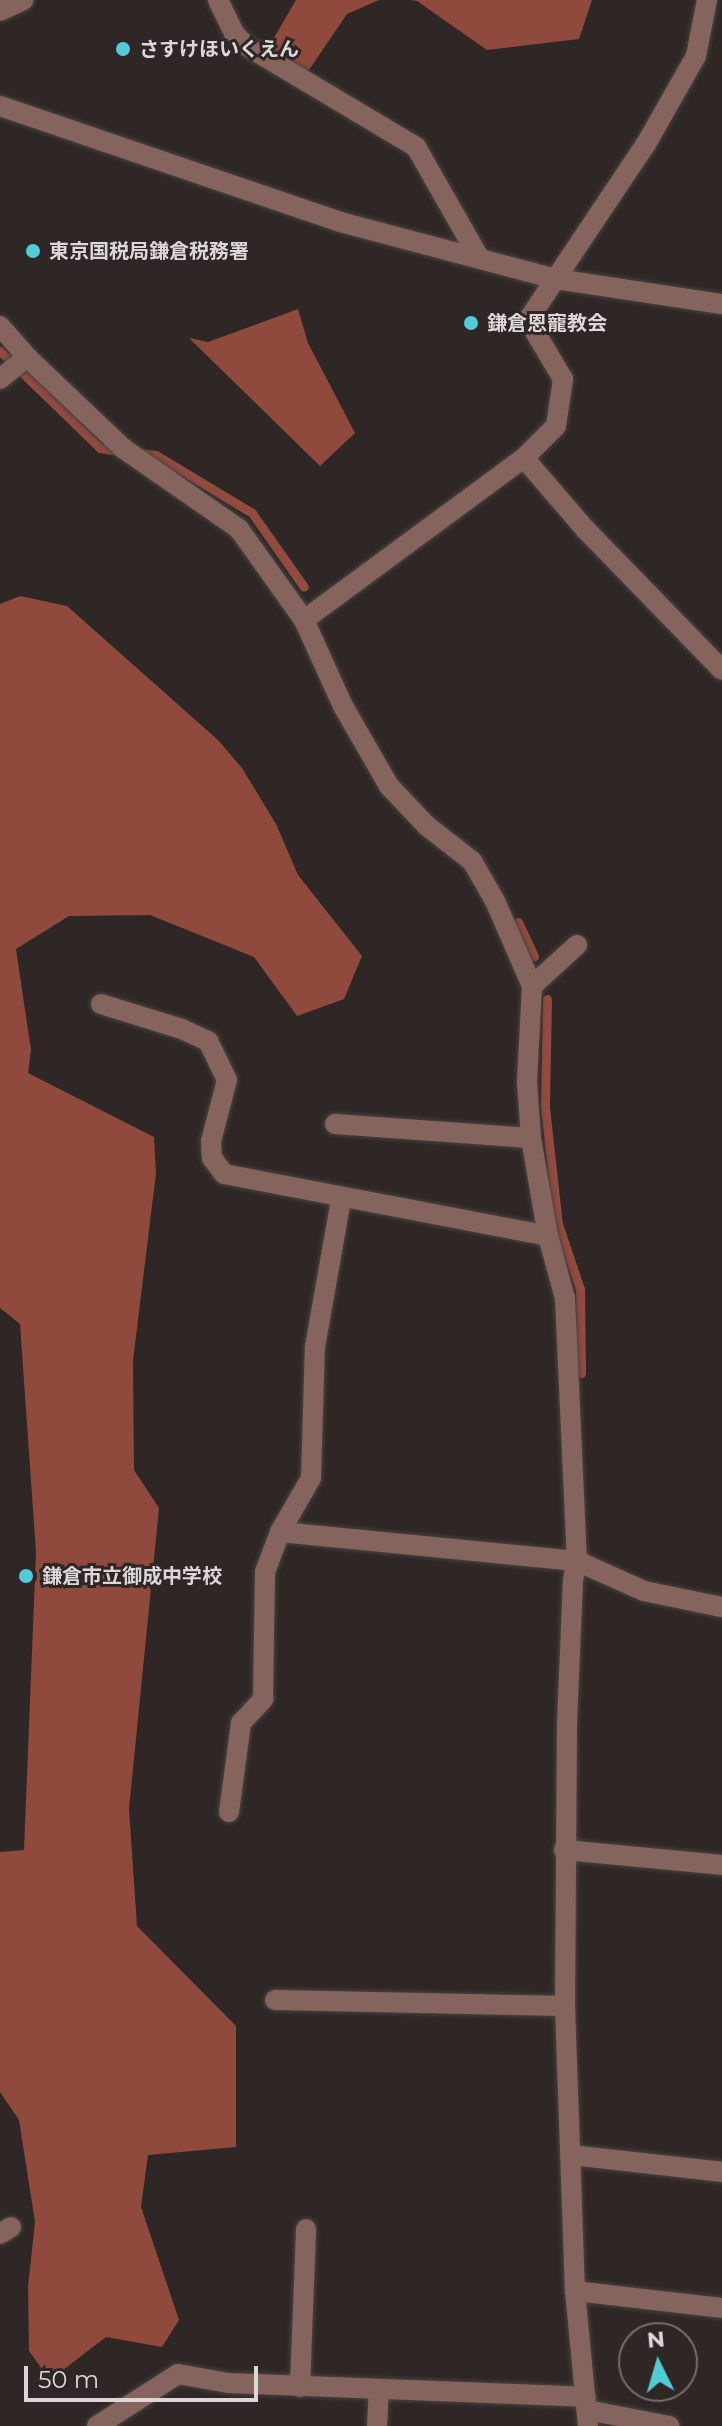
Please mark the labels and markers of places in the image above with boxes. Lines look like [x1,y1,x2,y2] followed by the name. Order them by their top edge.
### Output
[139,37,299,61] place label: さすけほいくえん
[114,40,132,58] marker: さすけほいくえん
[49,239,249,263] place label: 東京国税局鎌倉税務署
[24,242,42,260] marker: 東京国税局鎌倉税務署
[487,311,607,335] place label: 鎌倉恩寵教会
[462,314,480,332] marker: 鎌倉恩寵教会
[42,1564,222,1588] place label: 鎌倉市立御成中学校
[17,1567,35,1585] marker: 鎌倉市立御成中学校

